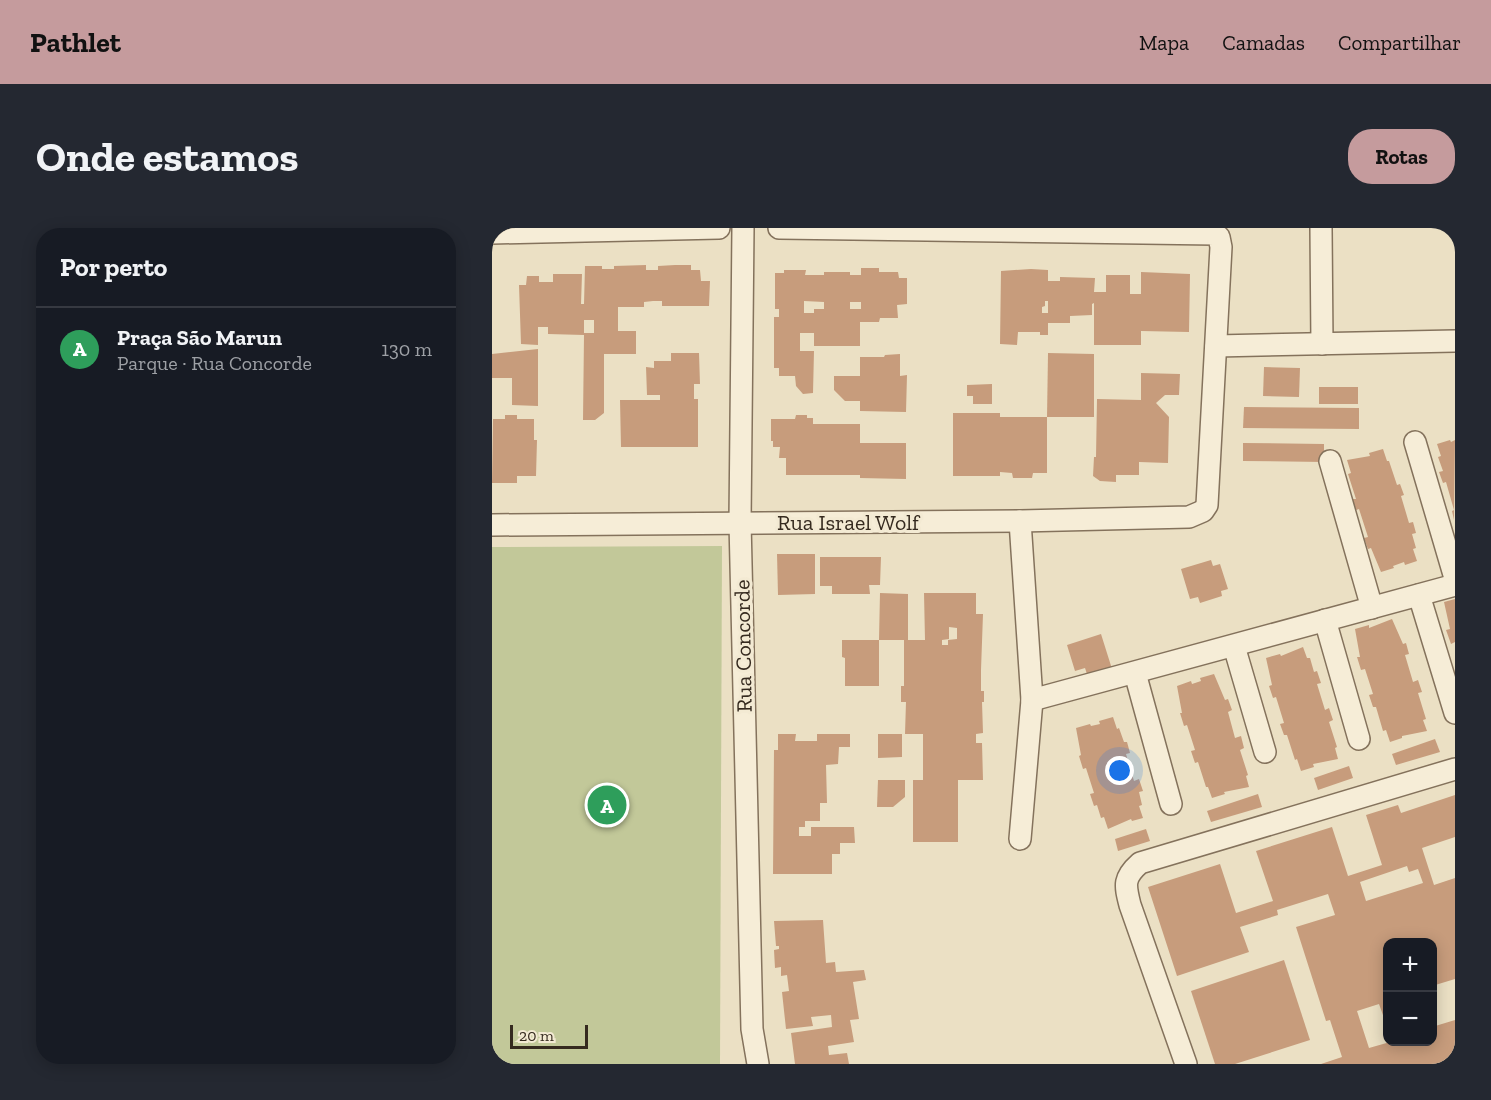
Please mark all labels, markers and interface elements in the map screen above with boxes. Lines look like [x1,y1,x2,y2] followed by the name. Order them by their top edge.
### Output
[30,26,121,59] text: Pathlet
[1139,30,1189,55] text: Mapa
[1222,30,1305,55] text: Camadas
[1338,30,1461,55] text: Compartilhar
[1348,129,1455,184] button: Rotas
[36,131,298,182] text: Onde estamos
[60,251,167,283] text: Por perto
[117,324,282,351] text: Praça São Marun
[73,337,86,361] text: A
[381,337,432,361] text: 130 m
[117,351,312,375] text: Parque · Rua Concorde
[777,509,921,536] street label: Rua Israel Wolf
[728,579,758,713] street label: Rua Concorde
[1105,756,1134,785] your location
[588,782,626,828] pin: A
[1383,938,1437,1046] map controls
[1383,938,1437,992] button: +
[1383,992,1437,1046] button: −
[510,1022,588,1050] scale bar
[519,1026,554,1045] text: 20 m

